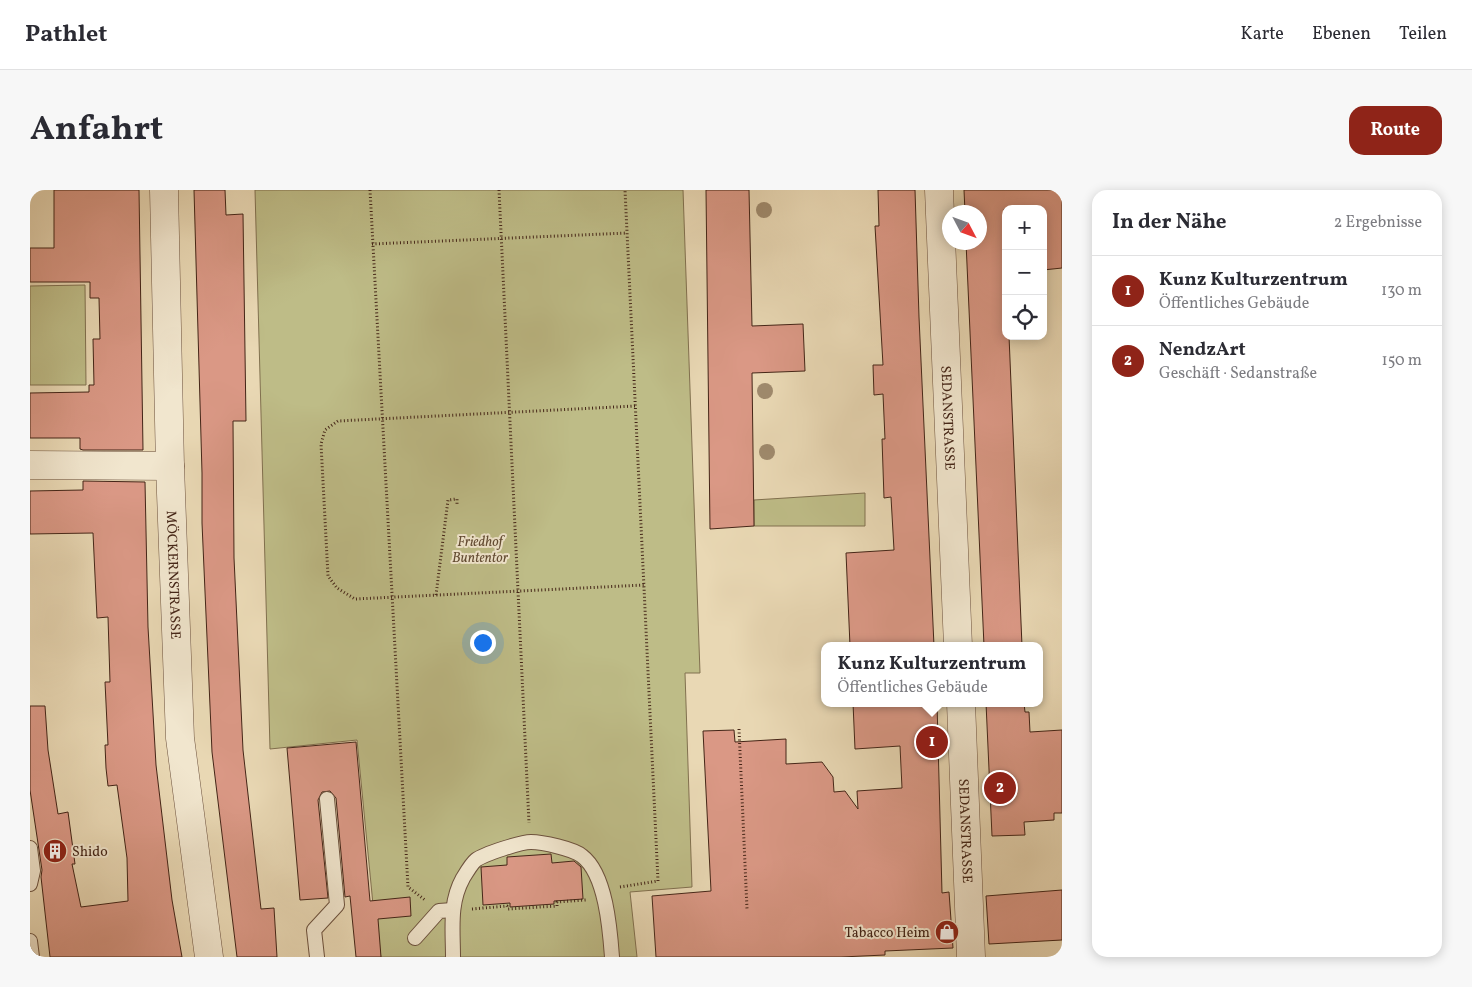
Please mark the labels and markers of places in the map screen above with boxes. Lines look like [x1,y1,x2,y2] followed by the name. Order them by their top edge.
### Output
[916,723,948,761] pin: 1
[984,769,1016,807] pin: 2
[42,838,68,864] building icon: Shido
[72,843,108,862] place label: Shido
[934,919,960,945] shop icon: Tabacco Heim
[845,924,930,943] place label: Tabacco Heim

